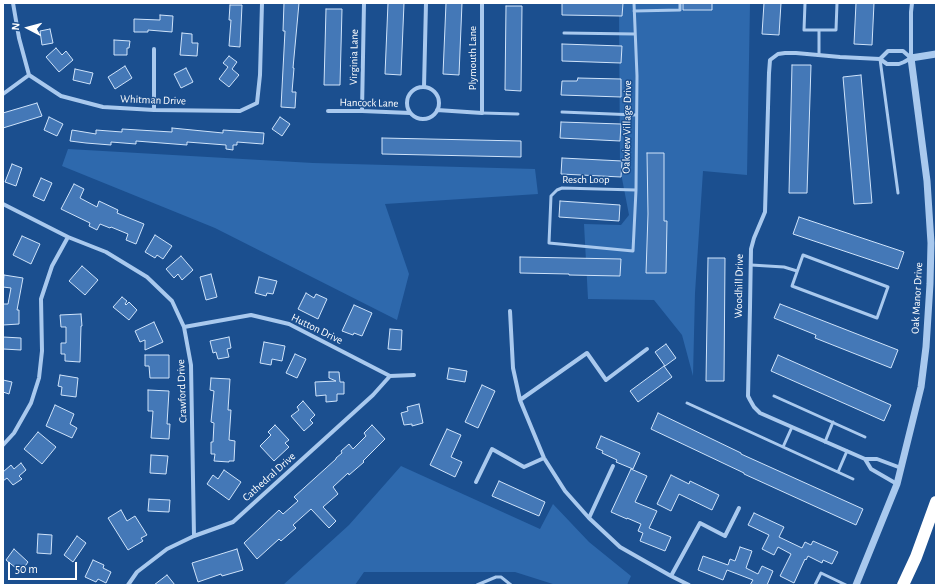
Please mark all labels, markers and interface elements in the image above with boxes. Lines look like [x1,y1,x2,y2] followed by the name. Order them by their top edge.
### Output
[8,8,48,48] north arrow
[10,22,21,31] text: N
[466,26,480,90] street label: Plymouth Lane
[347,29,361,85] street label: Virginia Lane
[620,80,634,174] street label: Oakview Village Drive
[120,92,186,108] street label: Whitman Drive
[339,96,399,110] street label: Hancock Lane
[562,173,610,187] street label: Resch Loop
[732,254,746,318] street label: Woodhill Drive
[909,262,925,334] street label: Oak Manor Drive
[289,311,345,347] street label: Hutton Drive
[174,359,190,423] street label: Crawford Drive
[240,450,298,504] street label: Cathedral Drive
[10,554,79,580] scale bar
[15,563,38,575] text: 50 m

